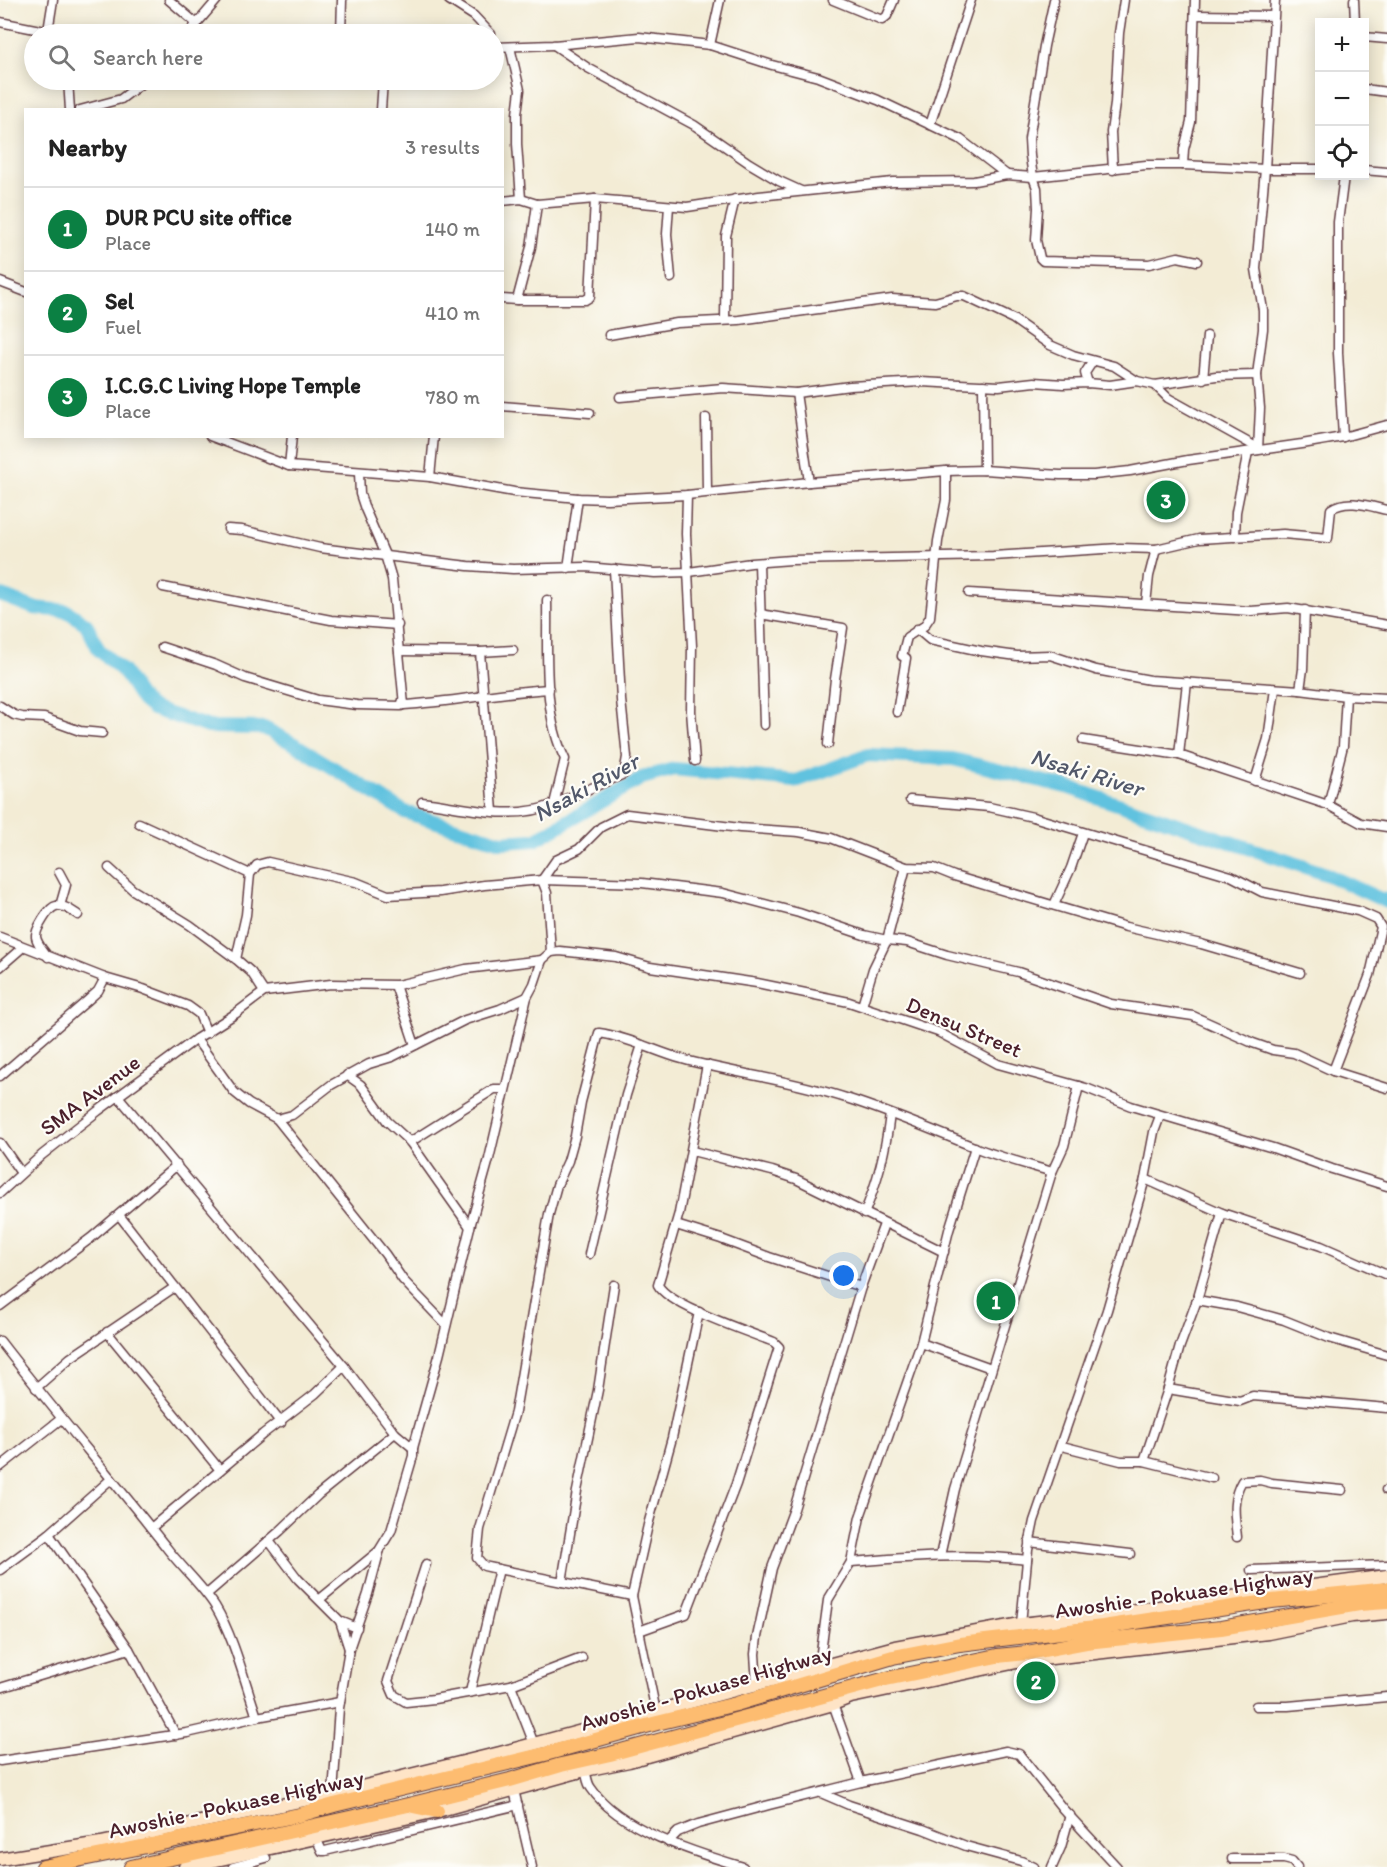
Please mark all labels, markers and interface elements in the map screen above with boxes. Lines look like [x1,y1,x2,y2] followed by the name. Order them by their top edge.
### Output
[1315,18,1369,180] map controls
[1315,18,1369,72] button: +
[24,24,504,90] search box
[45,41,78,74] icon: search
[93,44,203,71] text: Search here
[1315,72,1369,126] button: −
[1315,126,1369,180] button: locate
[48,131,127,163] text: Nearby
[405,135,480,159] text: 3 results
[105,204,292,231] text: DUR PCU site office
[63,217,72,241] text: 1
[425,217,480,241] text: 140 m
[105,231,151,255] text: Place
[105,288,134,315] text: Sel
[62,301,73,325] text: 2
[425,301,480,325] text: 410 m
[105,315,141,339] text: Fuel
[105,372,361,399] text: I.C.G.C Living Hope Temple
[62,385,73,409] text: 3
[425,385,480,409] text: 780 m
[105,399,151,423] text: Place
[1146,478,1186,522] pin: 3
[1027,741,1149,804] water label: Nsaki River
[528,745,646,828] water label: Nsaki River
[902,991,1026,1063] street label: Densu Street
[35,1049,145,1141] street label: SMA Avenue
[829,1261,858,1290] your location
[976,1278,1016,1324] pin: 1
[1053,1561,1315,1624] street label: Awoshie - Pokuase Highway
[577,1639,835,1737] street label: Awoshie - Pokuase Highway
[1016,1658,1056,1704] pin: 2
[106,1764,367,1844] street label: Awoshie - Pokuase Highway

